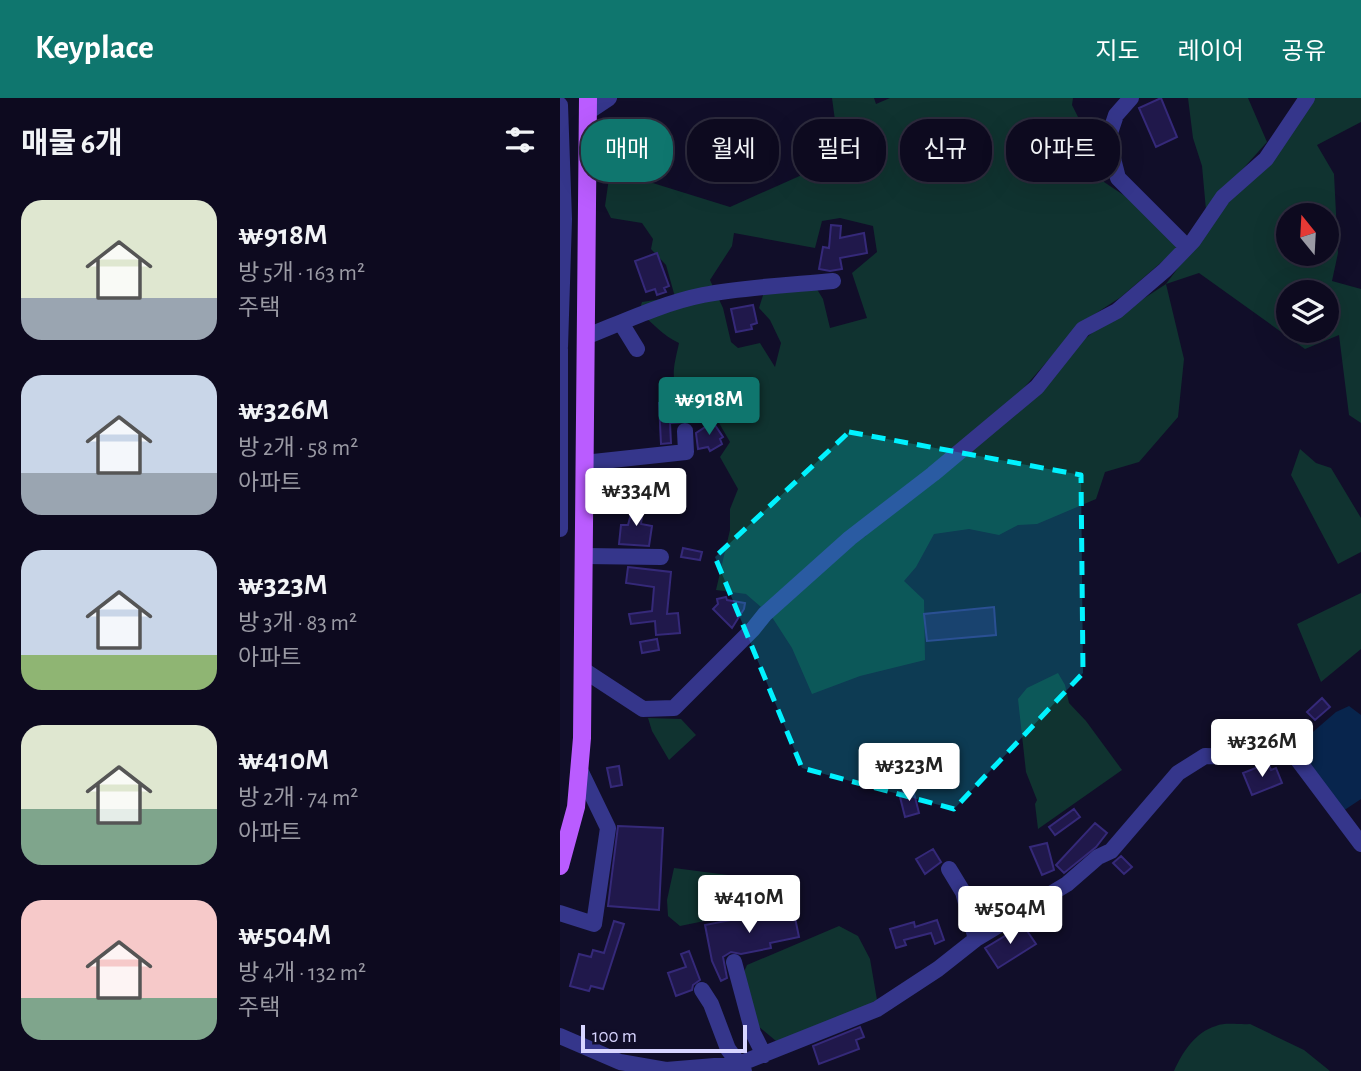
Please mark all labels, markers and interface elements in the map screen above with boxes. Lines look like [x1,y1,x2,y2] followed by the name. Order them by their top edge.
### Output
[35,32,154,65] text: Keyplace
[1095,40,1140,64] text: 지도
[1178,40,1244,64] text: 레이어
[1282,40,1326,64] text: 공유
[581,119,673,182] chip: 매매
[687,119,779,182] chip: 월세
[793,119,886,182] chip: 필터
[900,119,992,182] chip: 신규
[1006,119,1120,182] chip: 아파트
[501,121,539,159] icon: filters
[21,129,123,159] text: 매물 6개
[1276,203,1339,266] north arrow
[1276,203,1339,343] map controls
[238,220,328,250] text: ₩918M
[77,228,161,312] icon: home
[238,262,365,285] text: 방 5개 · 163 m²
[1276,280,1339,343] button: layers
[238,297,280,320] text: 주택
[660,378,758,437] pin: ₩918M
[675,388,743,411] text: ₩918M
[238,395,329,425] text: ₩326M
[77,403,161,487] icon: home
[238,437,358,460] text: 방 2개 · 58 m²
[587,468,685,528] pin: ₩334M
[238,472,301,495] text: 아파트
[601,479,671,502] text: ₩334M
[238,570,328,600] text: ₩323M
[77,578,161,662] icon: home
[238,612,357,635] text: 방 3개 · 83 m²
[238,647,301,670] text: 아파트
[1213,720,1311,779] pin: ₩326M
[1227,730,1297,753] text: ₩326M
[860,744,958,803] pin: ₩323M
[238,745,329,775] text: ₩410M
[77,753,161,837] icon: home
[875,754,943,777] text: ₩323M
[238,787,358,810] text: 방 2개 · 74 m²
[238,822,301,845] text: 아파트
[700,876,798,935] pin: ₩410M
[714,886,784,909] text: ₩410M
[961,886,1059,946] pin: ₩504M
[974,897,1046,920] text: ₩504M
[238,920,331,950] text: ₩504M
[77,928,161,1012] icon: home
[238,962,366,985] text: 방 4개 · 132 m²
[238,997,280,1020] text: 주택
[581,1022,747,1054] scale bar
[592,1027,637,1046] text: 100 m

